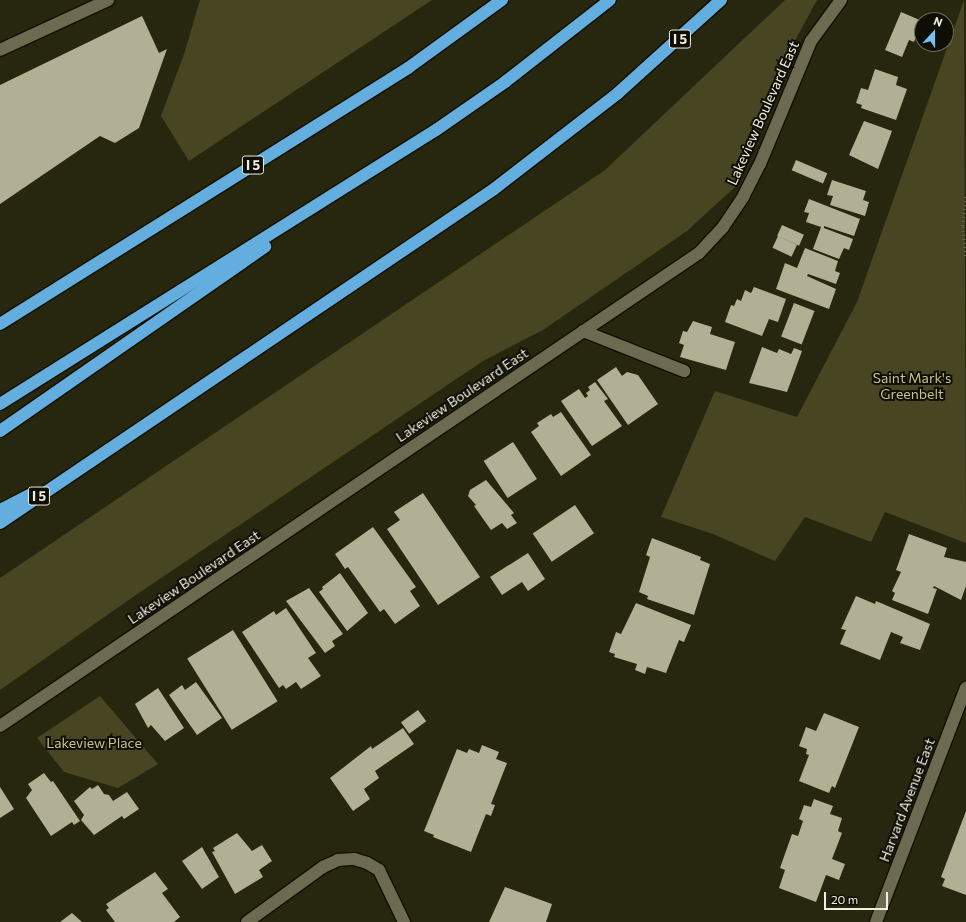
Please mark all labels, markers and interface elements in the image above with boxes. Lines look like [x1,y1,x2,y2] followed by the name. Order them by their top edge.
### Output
[914,12,954,52] north arrow
[932,14,944,29] text: N
[668,28,692,50] road number: I 5
[724,38,802,188] street label: Lakeview Boulevard East
[241,154,265,176] road number: I 5
[393,344,531,446] street label: Lakeview Boulevard East
[873,370,951,402] park label: Saint Mark's Greenbelt
[27,485,51,507] road number: I 5
[125,526,263,628] street label: Lakeview Boulevard East
[46,735,142,751] park label: Lakeview Place
[876,736,938,864] street label: Harvard Avenue East
[826,884,890,910] scale bar
[831,892,858,906] text: 20 m

